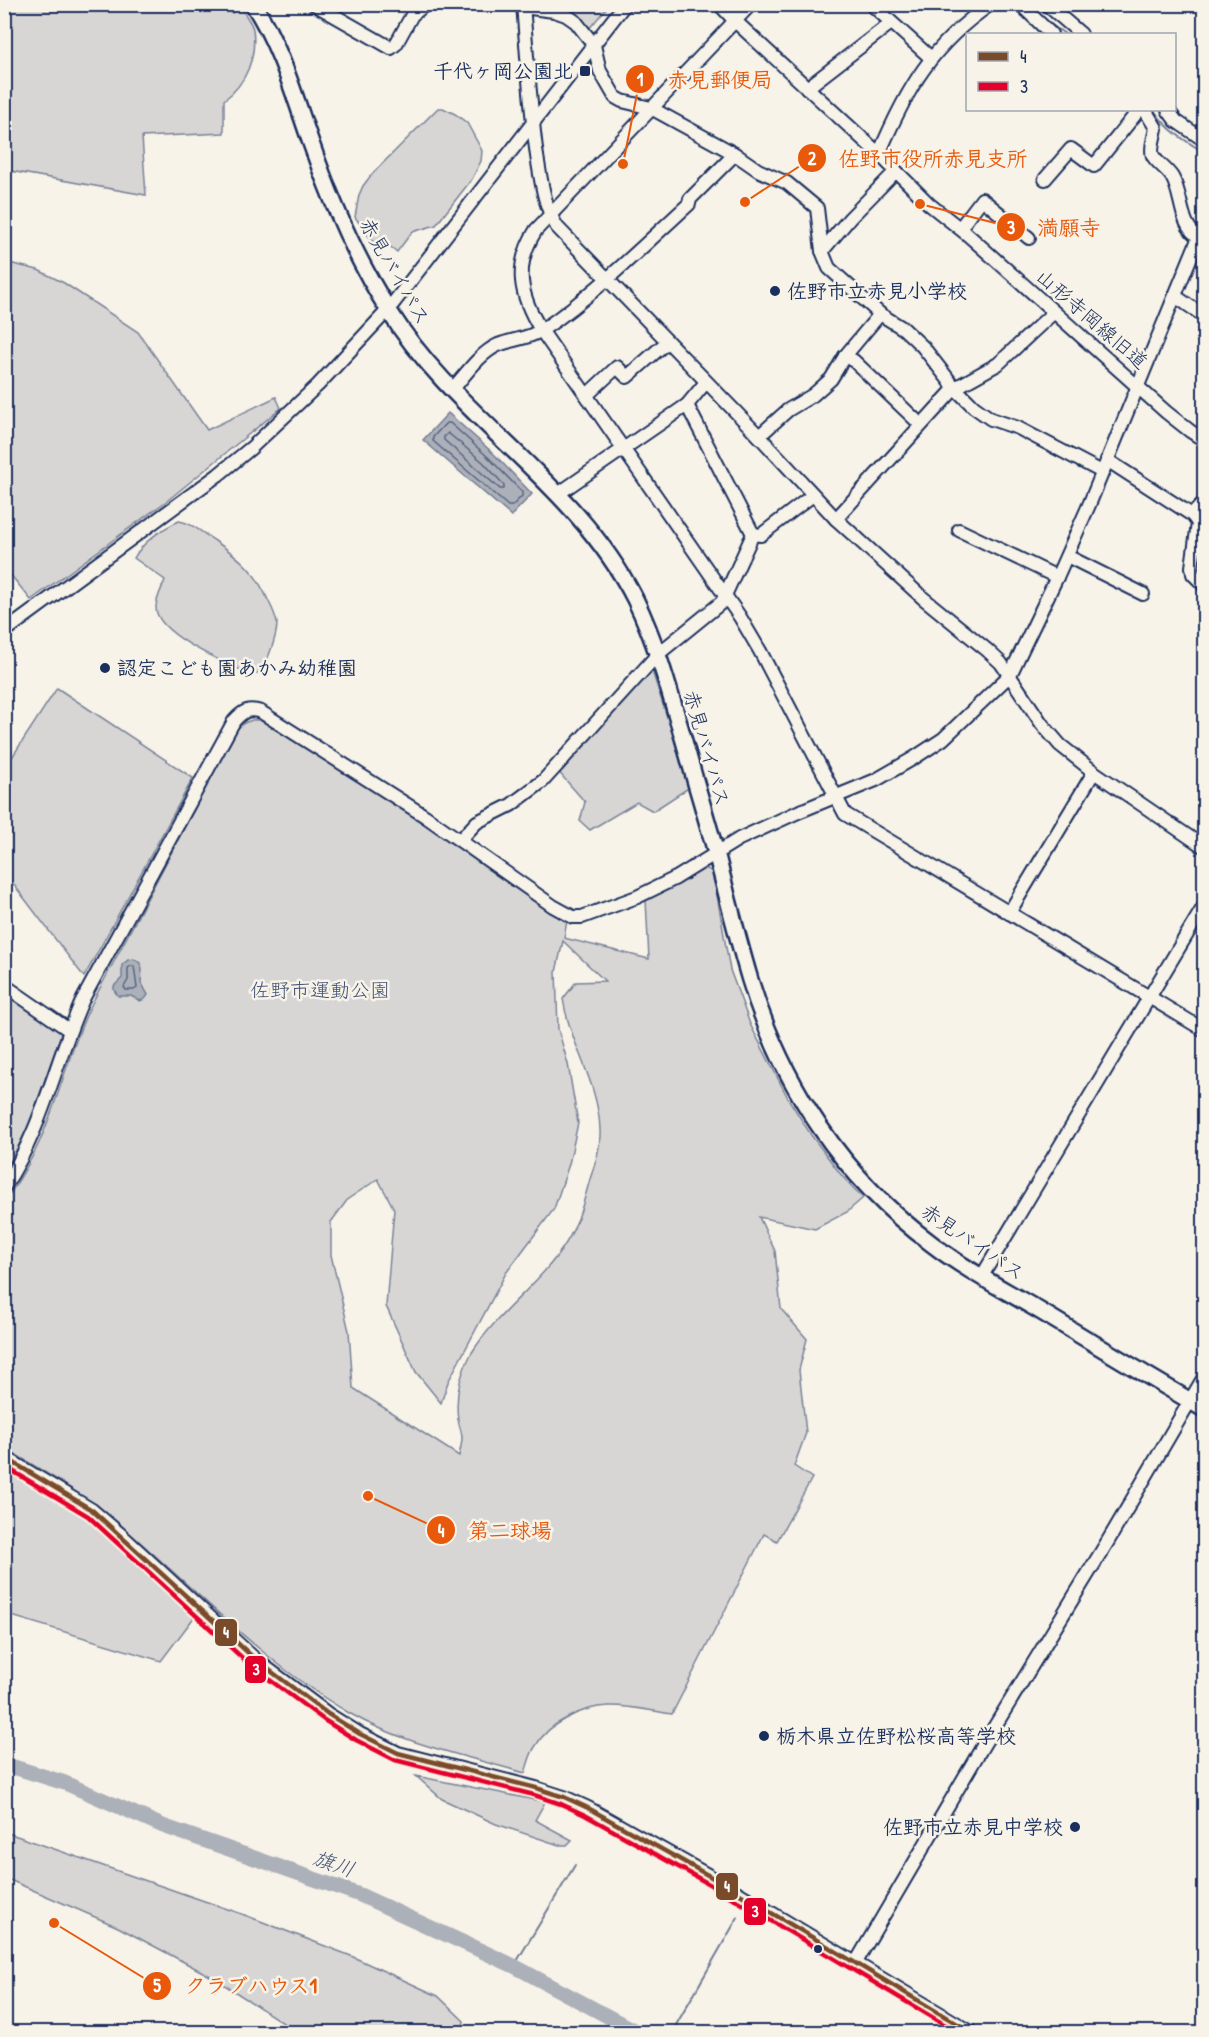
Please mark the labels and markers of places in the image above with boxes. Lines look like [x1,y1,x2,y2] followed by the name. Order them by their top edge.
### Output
[433,57,573,84] place label: 千代ヶ岡公園北
[625,60,784,99] callout: 赤見郵便局
[578,64,592,78] marker: 千代ヶ岡公園北
[797,139,1040,178] callout: 佐野市役所赤見支所
[996,208,1113,247] callout: 満願寺
[787,277,967,304] place label: 佐野市立赤見小学校
[768,284,782,298] marker: 佐野市立赤見小学校
[117,654,357,681] place label: 認定こども園あかみ幼稚園
[98,661,112,675] marker: 認定こども園あかみ幼稚園
[426,1511,564,1550] callout: 第二球場
[776,1722,1016,1749] place label: 栃木県立佐野松桜高等学校
[757,1729,771,1743] marker: 栃木県立佐野松桜高等学校
[883,1813,1063,1840] place label: 佐野市立赤見中学校
[1068,1820,1082,1834] marker: 佐野市立赤見中学校
[812,1943,824,1955] unlabelled marker
[142,1966,330,2005] callout: クラブハウス1

